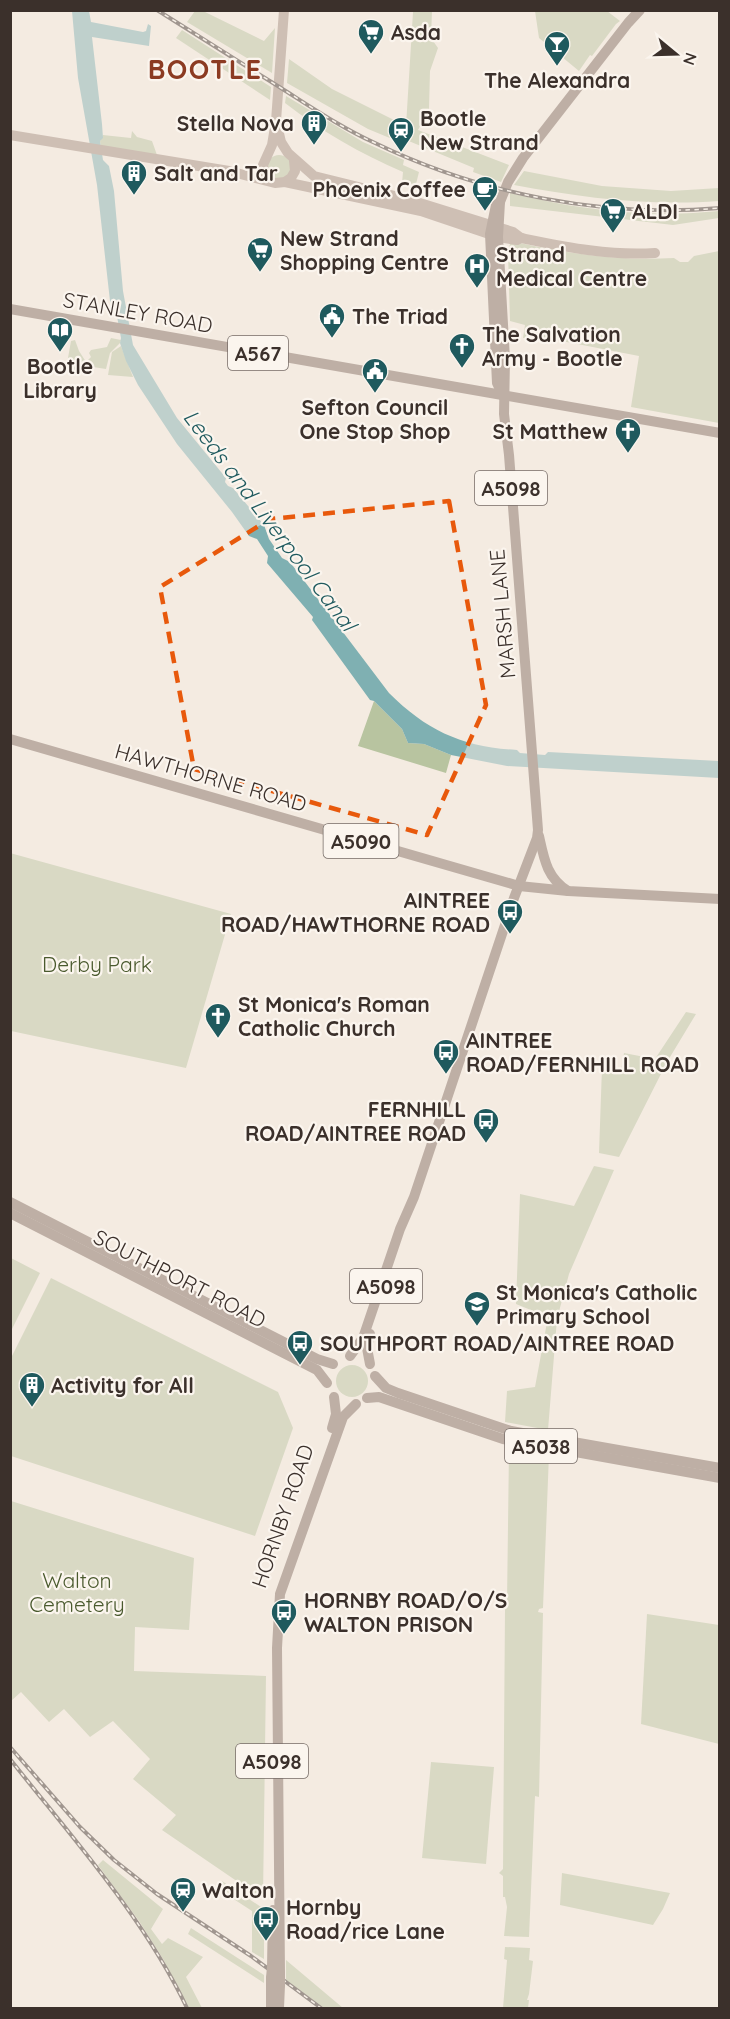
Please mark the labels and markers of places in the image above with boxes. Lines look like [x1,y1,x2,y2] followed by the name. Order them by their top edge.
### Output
[356,17,386,55] supermarket icon: Asda
[391,19,441,45] place label: Asda
[542,29,572,67] bar icon: The Alexandra
[484,67,630,93] place label: The Alexandra
[420,105,539,155] place label: Bootle New Strand
[299,108,329,146] building icon: Stella Nova
[177,110,294,136] place label: Stella Nova
[386,115,416,153] station icon: Bootle New Strand
[119,158,149,196] building icon: Salt and Tar
[154,160,278,186] place label: Salt and Tar
[470,174,500,212] cafe icon: Phoenix Coffee
[313,176,466,202] place label: Phoenix Coffee
[598,196,628,234] supermarket icon: ALDI
[632,198,678,224] place label: ALDI
[280,225,449,275] place label: New Strand Shopping Centre
[245,235,275,273] supermarket icon: New Strand Shopping Centre
[496,241,647,291] place label: Strand Medical Centre
[462,251,492,289] hospital icon: Strand Medical Centre
[317,301,347,339] public building icon: The Triad
[352,303,448,329] place label: The Triad
[45,315,75,353] library icon: Bootle Library
[482,321,623,371] place label: The Salvation Army - Bootle
[447,331,477,369] church icon: The Salvation Army - Bootle
[23,353,97,403] place label: Bootle Library
[360,356,390,394] public building icon: Sefton Council One Stop Shop
[299,394,451,444] place label: Sefton Council One Stop Shop
[613,416,643,454] church icon: St Matthew
[493,418,608,444] place label: St Matthew
[221,887,490,937] place label: AINTREE ROAD/HAWTHORNE ROAD
[495,897,525,935] bus stop icon: AINTREE ROAD/HAWTHORNE ROAD
[238,991,430,1041] place label: St Monica's Roman Catholic Church
[203,1001,233,1039] church icon: St Monica's Roman Catholic Church
[466,1027,699,1077] place label: AINTREE ROAD/FERNHILL ROAD
[431,1037,461,1075] bus stop icon: AINTREE ROAD/FERNHILL ROAD
[245,1096,466,1146] place label: FERNHILL ROAD/AINTREE ROAD
[471,1106,501,1144] bus stop icon: FERNHILL ROAD/AINTREE ROAD
[496,1279,697,1329] place label: St Monica's Catholic Primary School
[462,1289,492,1327] school or university icon: St Monica's Catholic Primary School
[285,1328,315,1366] bus stop icon: SOUTHPORT ROAD/AINTREE ROAD
[320,1330,674,1356] place label: SOUTHPORT ROAD/AINTREE ROAD
[17,1370,47,1408] building icon: Activity for All
[51,1372,194,1398] place label: Activity for All
[304,1587,507,1637] place label: HORNBY ROAD/O/S WALTON PRISON
[269,1597,299,1635] bus stop icon: HORNBY ROAD/O/S WALTON PRISON
[168,1875,198,1913] station icon: Walton
[202,1877,275,1903] place label: Walton
[286,1894,445,1944] place label: Hornby Road/rice Lane
[251,1904,281,1942] bus stop icon: Hornby Road/rice Lane

